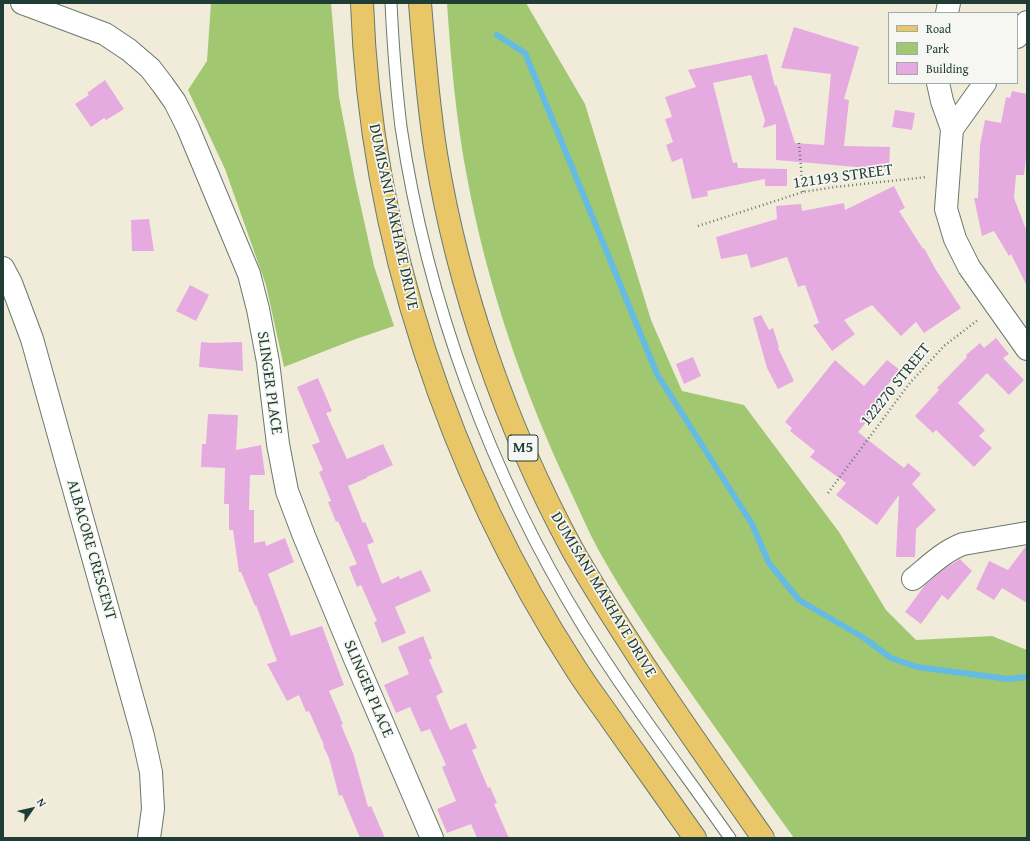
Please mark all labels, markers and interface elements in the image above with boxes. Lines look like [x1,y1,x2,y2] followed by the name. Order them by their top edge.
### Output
[888,12,1018,84] legend
[926,20,951,37] text: Road
[926,40,949,57] text: Park
[926,60,969,77] text: Building
[364,122,422,312] street label: DUMISANI MAKHAYE DRIVE
[792,160,894,194] street label: 121193 STREET
[252,330,286,436] street label: SLINGER PLACE
[857,340,935,430] street label: 122270 STREET
[508,435,538,461] road number: M5
[62,478,120,622] street label: ALBACORE CRESCENT
[546,509,660,681] street label: DUMISANI MAKHAYE DRIVE
[339,637,397,741] street label: SLINGER PLACE
[12,789,52,829] north arrow
[33,795,51,810] text: N

